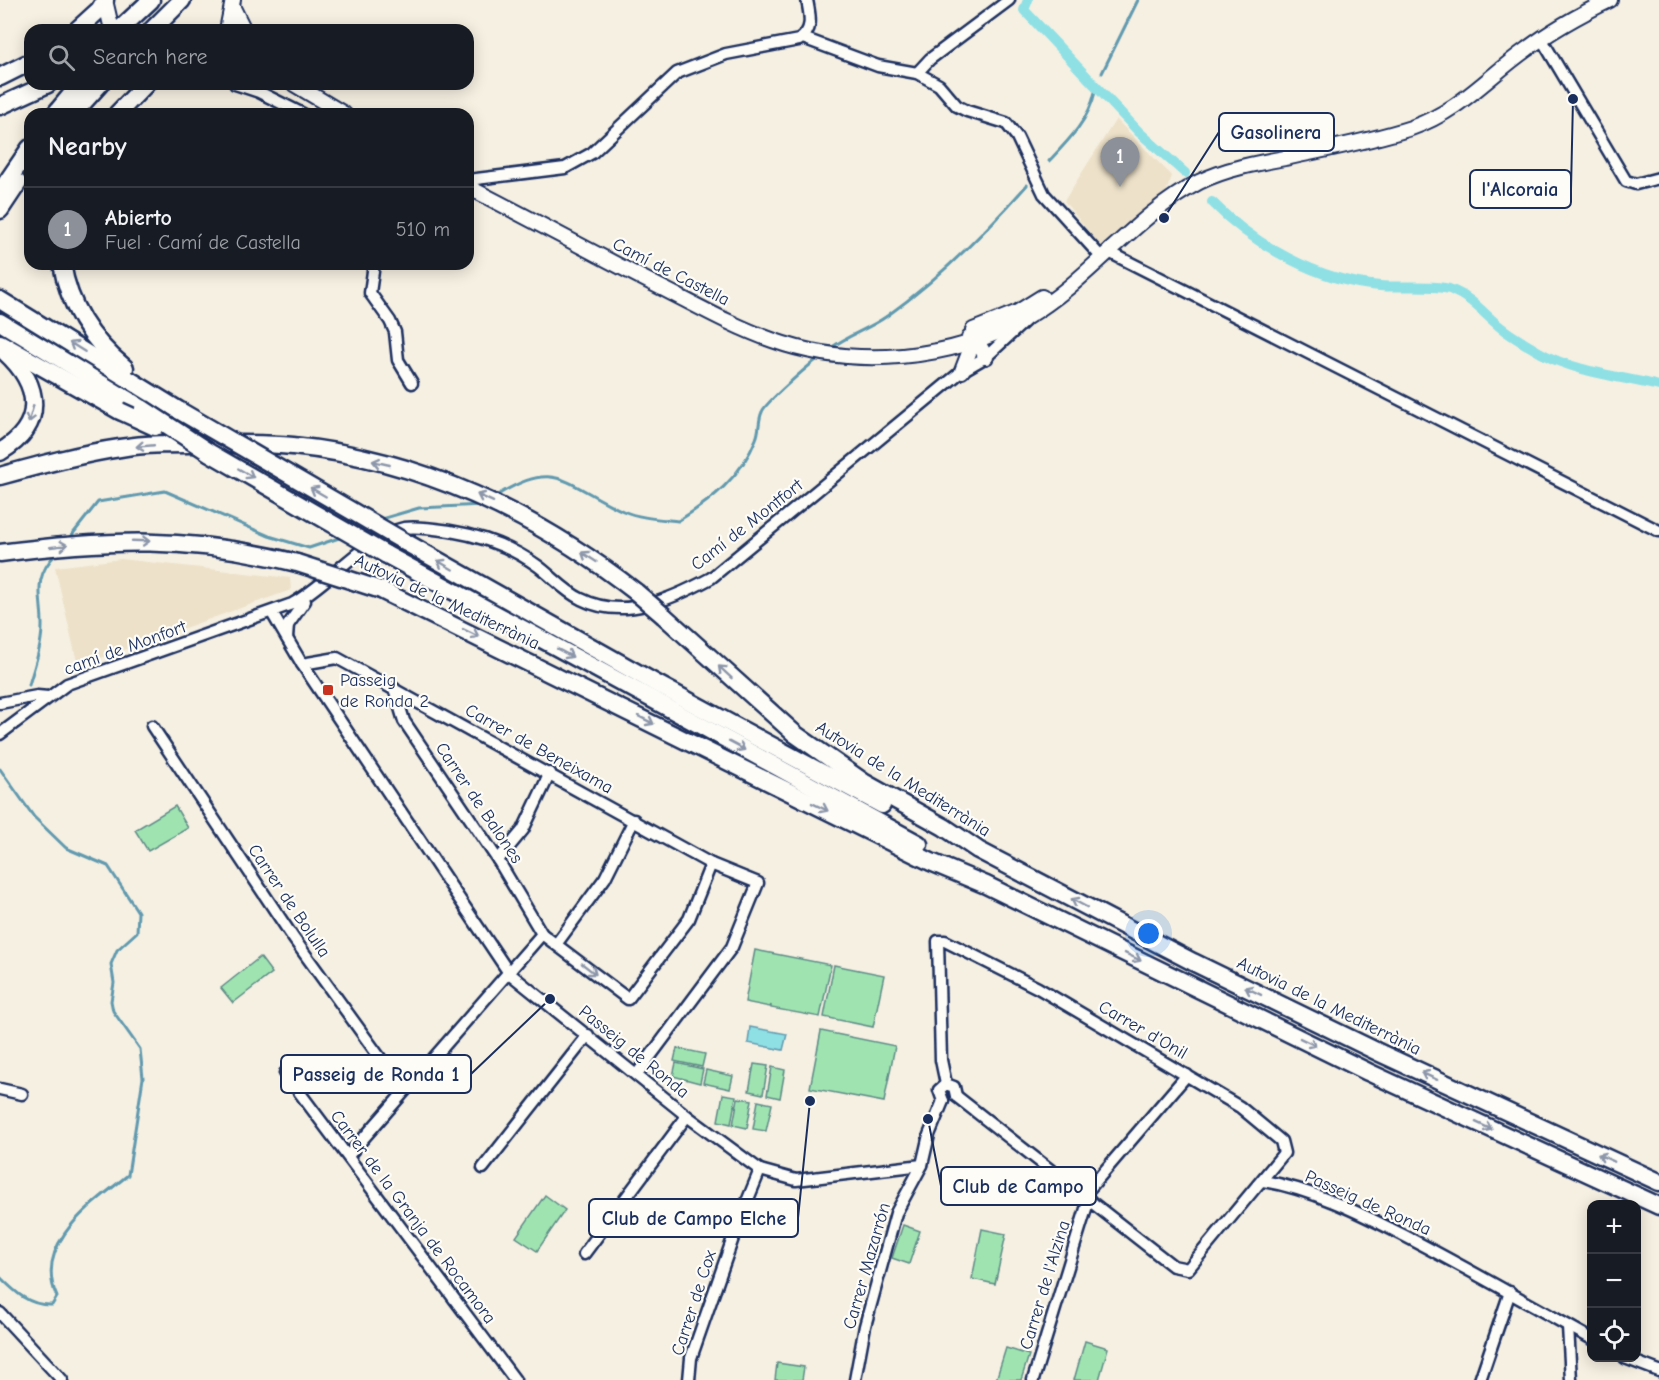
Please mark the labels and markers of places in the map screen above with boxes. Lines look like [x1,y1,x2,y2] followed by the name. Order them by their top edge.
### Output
[1219,113,1334,151] callout: Gasolinera
[1100,138,1140,187] pin: 1
[1470,170,1571,208] callout: l'Alcoraia
[340,670,429,712] place label: Passeig de Ronda 2
[321,683,335,697] marker: Passeig de Ronda 2
[281,1055,471,1093] callout: Passeig de Ronda 1
[941,1167,1096,1205] callout: Club de Campo
[589,1199,798,1237] callout: Club de Campo Elche

